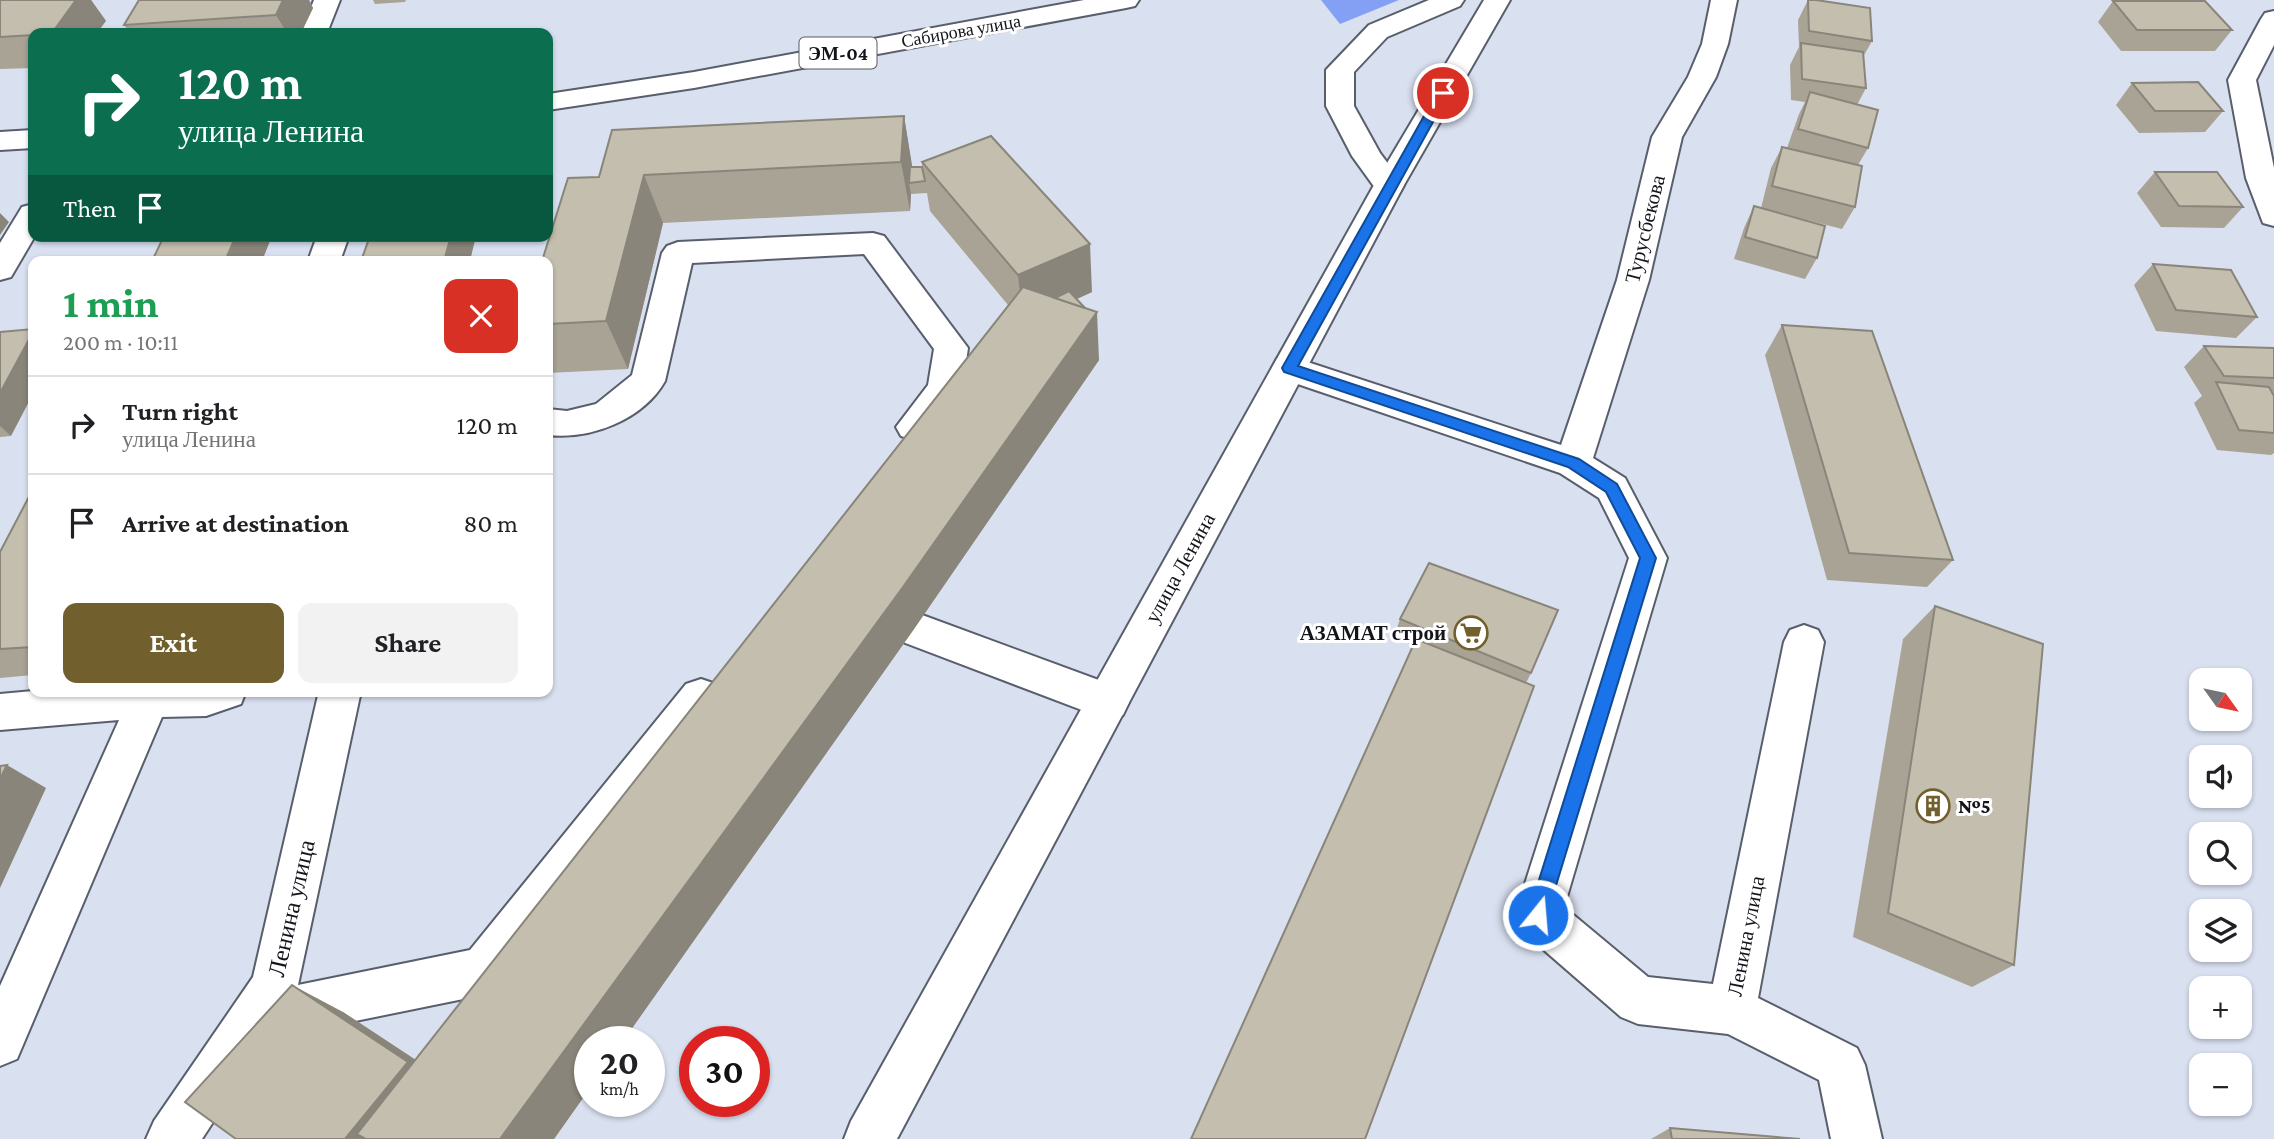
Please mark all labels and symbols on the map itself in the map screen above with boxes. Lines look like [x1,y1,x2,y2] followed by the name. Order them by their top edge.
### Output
[900,11,1022,51] street label: Сабирова улица
[800,38,876,68] road number: ЭМ-04
[1413,63,1473,123] pin
[1620,172,1670,286] street label: Турусбекова
[1140,508,1220,627] street label: улица Ленина
[1452,614,1490,652] supermarket icon: АЗАМАТ строй
[1300,621,1446,645] place label: АЗАМАТ строй
[2189,668,2252,732] north arrow
[1914,787,1952,825] building icon: №5
[1958,794,1991,818] place label: №5
[262,837,320,979] street label: Ленина улица
[1723,873,1770,998] street label: Ленина улица
[1501,878,1575,952] position arrow
[679,1026,770,1117] speed limit sign: 30

